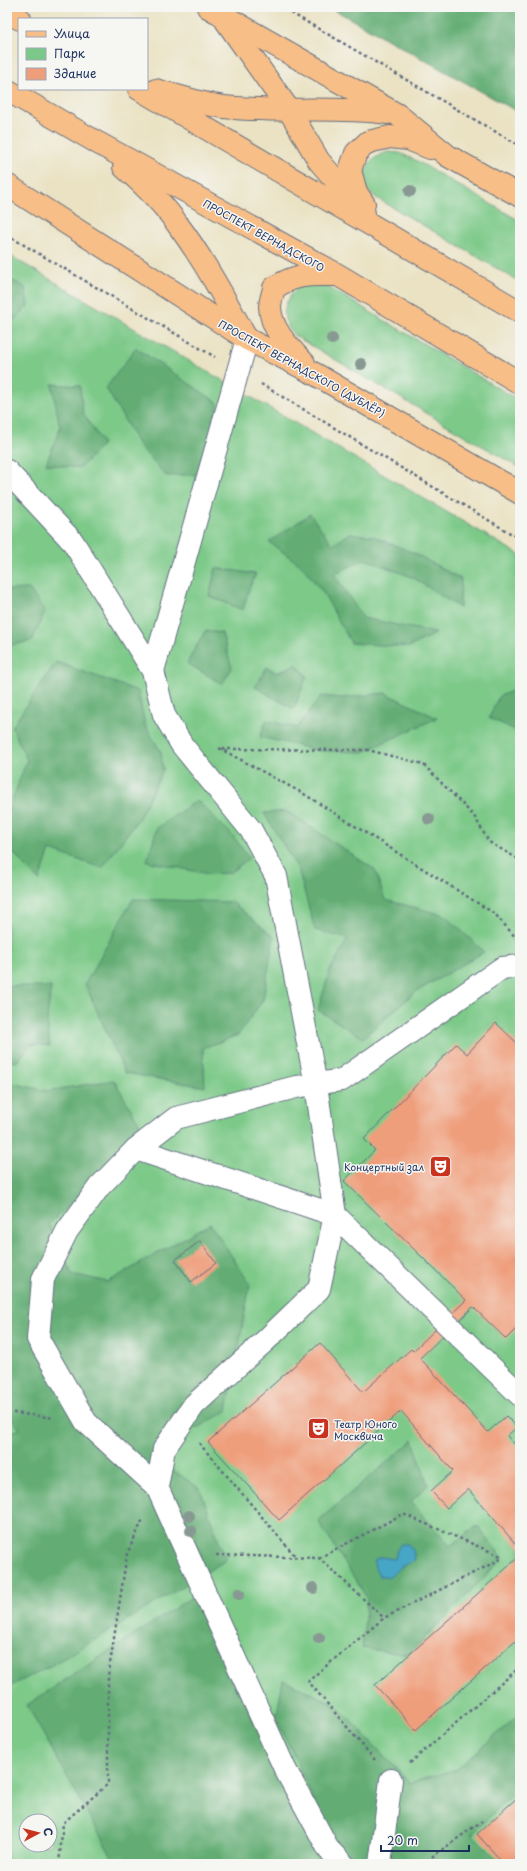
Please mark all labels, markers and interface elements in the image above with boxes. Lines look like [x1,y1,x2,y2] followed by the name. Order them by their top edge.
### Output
[18,18,148,90] legend
[54,24,90,42] text: Улица
[54,44,86,62] text: Парк
[54,64,96,82] text: Здание
[200,195,328,275] street label: ПРОСПЕКТ ВЕРНАДСКОГО
[216,316,388,420] street label: ПРОСПЕКТ ВЕРНАДСКОГО (ДУБЛЁР)
[427,1153,453,1179] theatre icon: Концертный зал
[344,1159,424,1174] place label: Концертный зал
[305,1416,331,1442] theatre icon: Театр Юного Москвича
[334,1416,398,1443] place label: Театр Юного Москвича
[18,1813,58,1853] north arrow
[39,1827,57,1837] text: С
[381,1827,469,1853] scale bar
[387,1831,418,1849] text: 20 m

